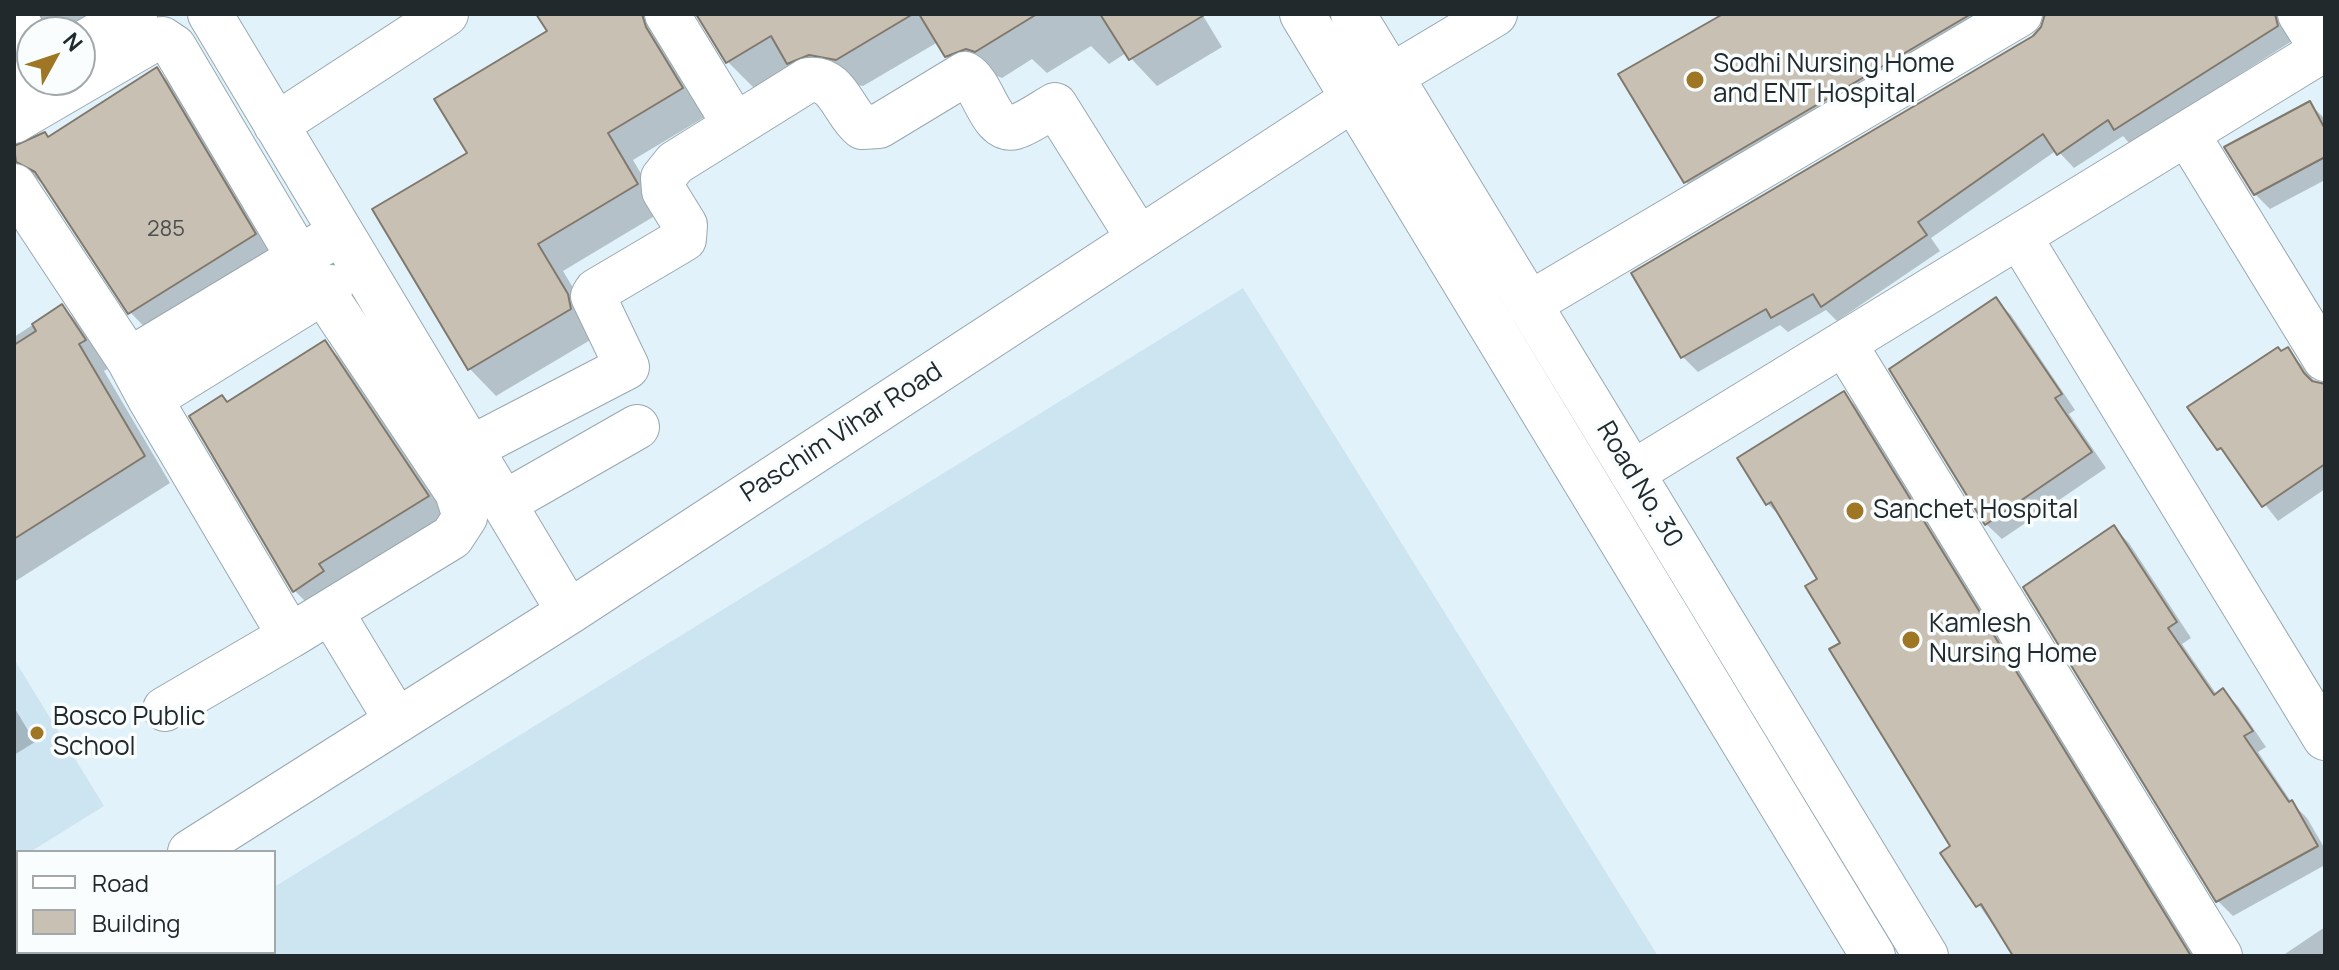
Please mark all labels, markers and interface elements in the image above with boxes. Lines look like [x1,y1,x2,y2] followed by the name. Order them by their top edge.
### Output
[16,16,96,96] north arrow
[56,26,89,58] text: N
[1713,49,1955,110] place label: Sodhi Nursing Home and ENT Hospital
[1684,69,1706,91] marker: Sodhi Nursing Home and ENT Hospital
[147,217,185,243] house number: 285
[736,356,948,510] street label: Paschim Vihar Road
[1589,416,1689,554] street label: Road No. 30
[1873,495,2079,527] place label: Sanchet Hospital
[1844,500,1866,522] marker: Sanchet Hospital
[1929,609,2097,670] place label: Kamlesh Nursing Home
[1900,629,1922,651] marker: Kamlesh Nursing Home
[53,702,205,764] place label: Bosco Public School
[28,724,46,742] marker: Bosco Public School
[16,850,276,954] legend
[92,866,149,899] text: Road
[92,906,180,939] text: Building

